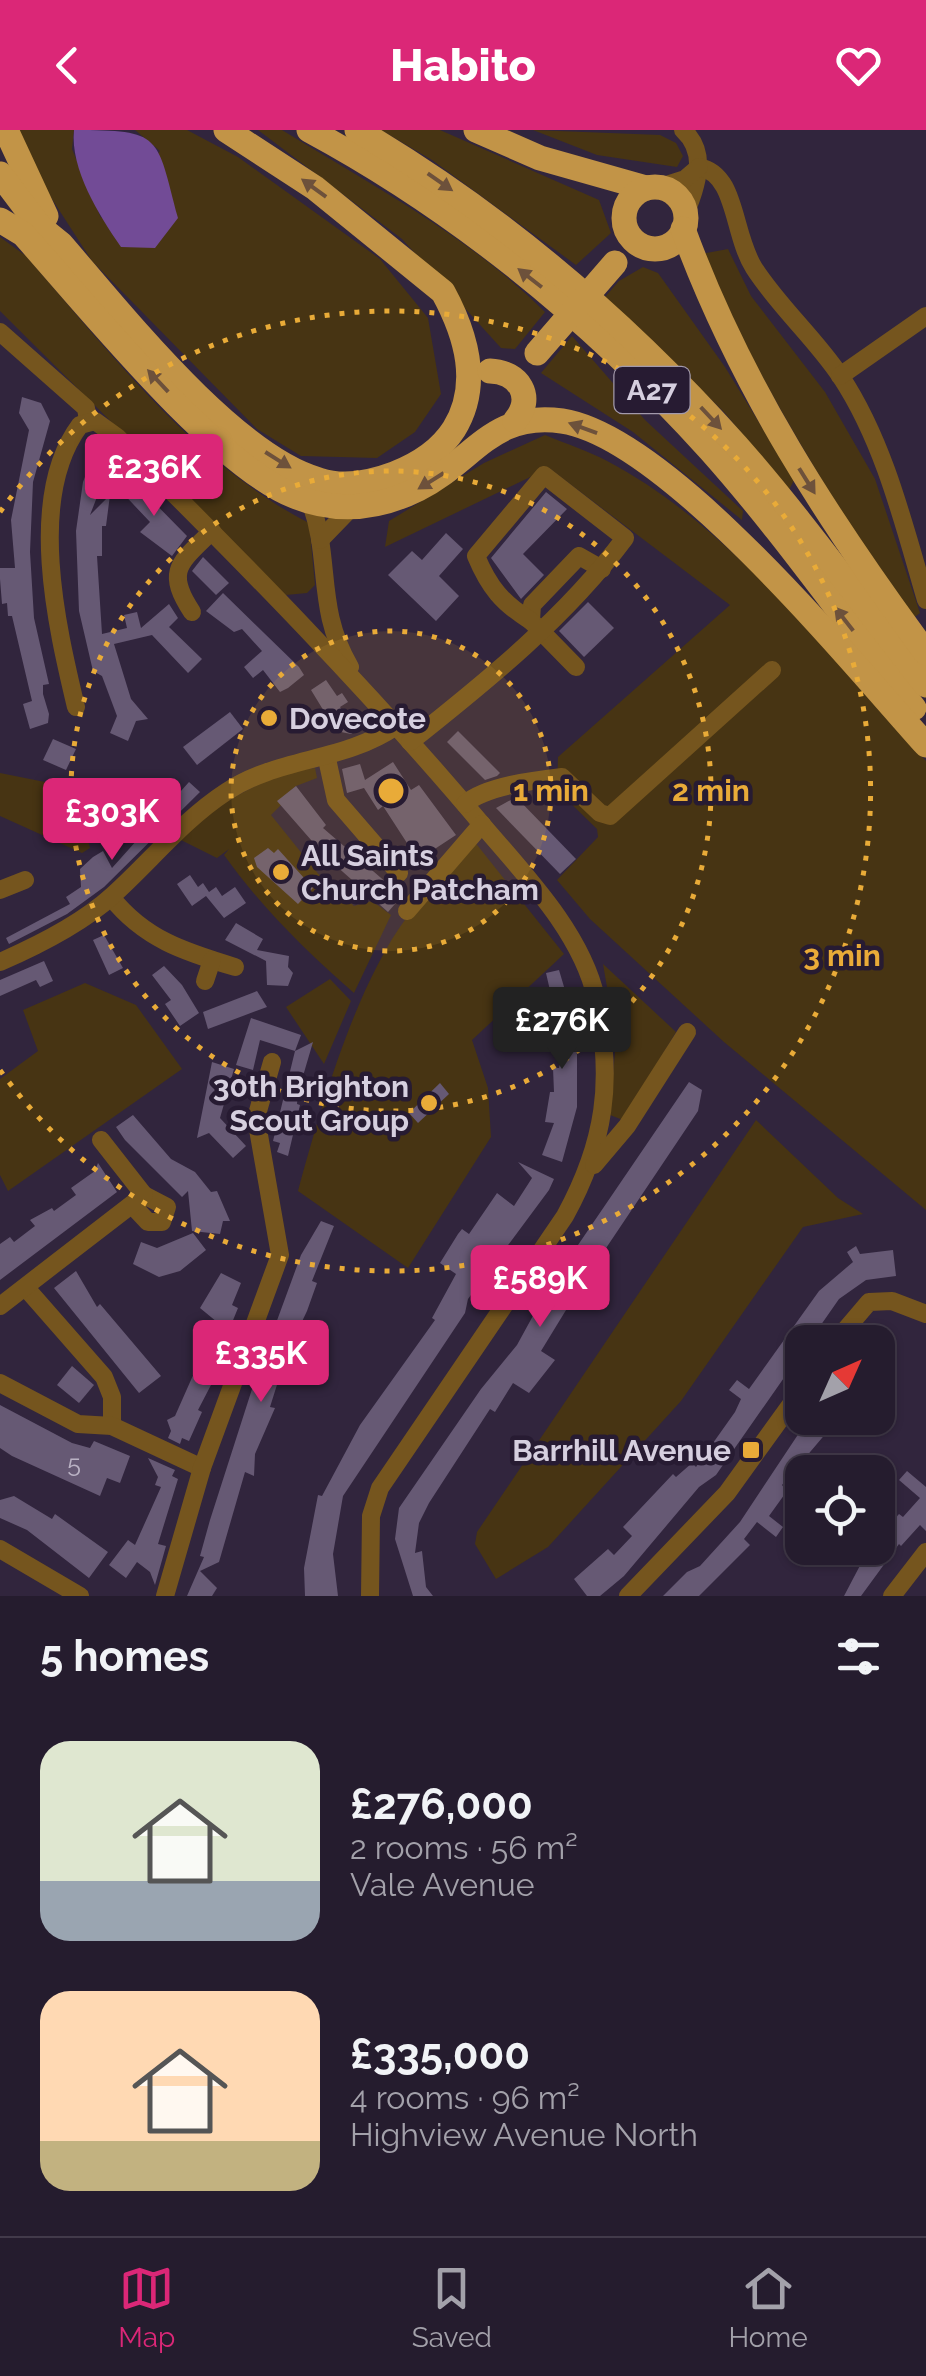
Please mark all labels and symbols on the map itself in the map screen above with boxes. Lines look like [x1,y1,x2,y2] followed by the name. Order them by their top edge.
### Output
[426,172,453,191] one-way arrow
[301,179,328,198] one-way arrow
[517,269,543,289] one-way arrow
[614,367,690,413] road number: A27
[147,369,170,393] one-way arrow
[699,406,722,430] one-way arrow
[567,420,597,435] one-way arrow
[84,434,224,519] pin: £236K
[264,451,292,469] one-way arrow
[798,467,815,495] one-way arrow
[417,471,445,489] one-way arrow
[834,606,855,632] one-way arrow
[289,701,426,736] place label: Dovecote
[258,707,280,729] marker: Dovecote
[373,773,409,809] centre of rings
[513,773,589,808] text: 1 min
[672,773,750,808] text: 2 min
[42,778,182,863] pin: £303K
[301,838,539,907] place label: All Saints Church Patcham
[270,861,292,883] marker: All Saints Church Patcham
[803,938,881,973] text: 3 min
[492,987,632,1072] pin: £276K
[213,1069,409,1138] place label: 30th Brighton Scout Group
[418,1092,440,1114] marker: 30th Brighton Scout Group
[470,1245,610,1330] pin: £589K
[191,1320,331,1405] pin: £335K
[785,1325,895,1435] north arrow
[512,1433,731,1468] place label: Barrhill Avenue
[740,1439,762,1461] marker: Barrhill Avenue
[67,1448,81,1478] house number: 5

